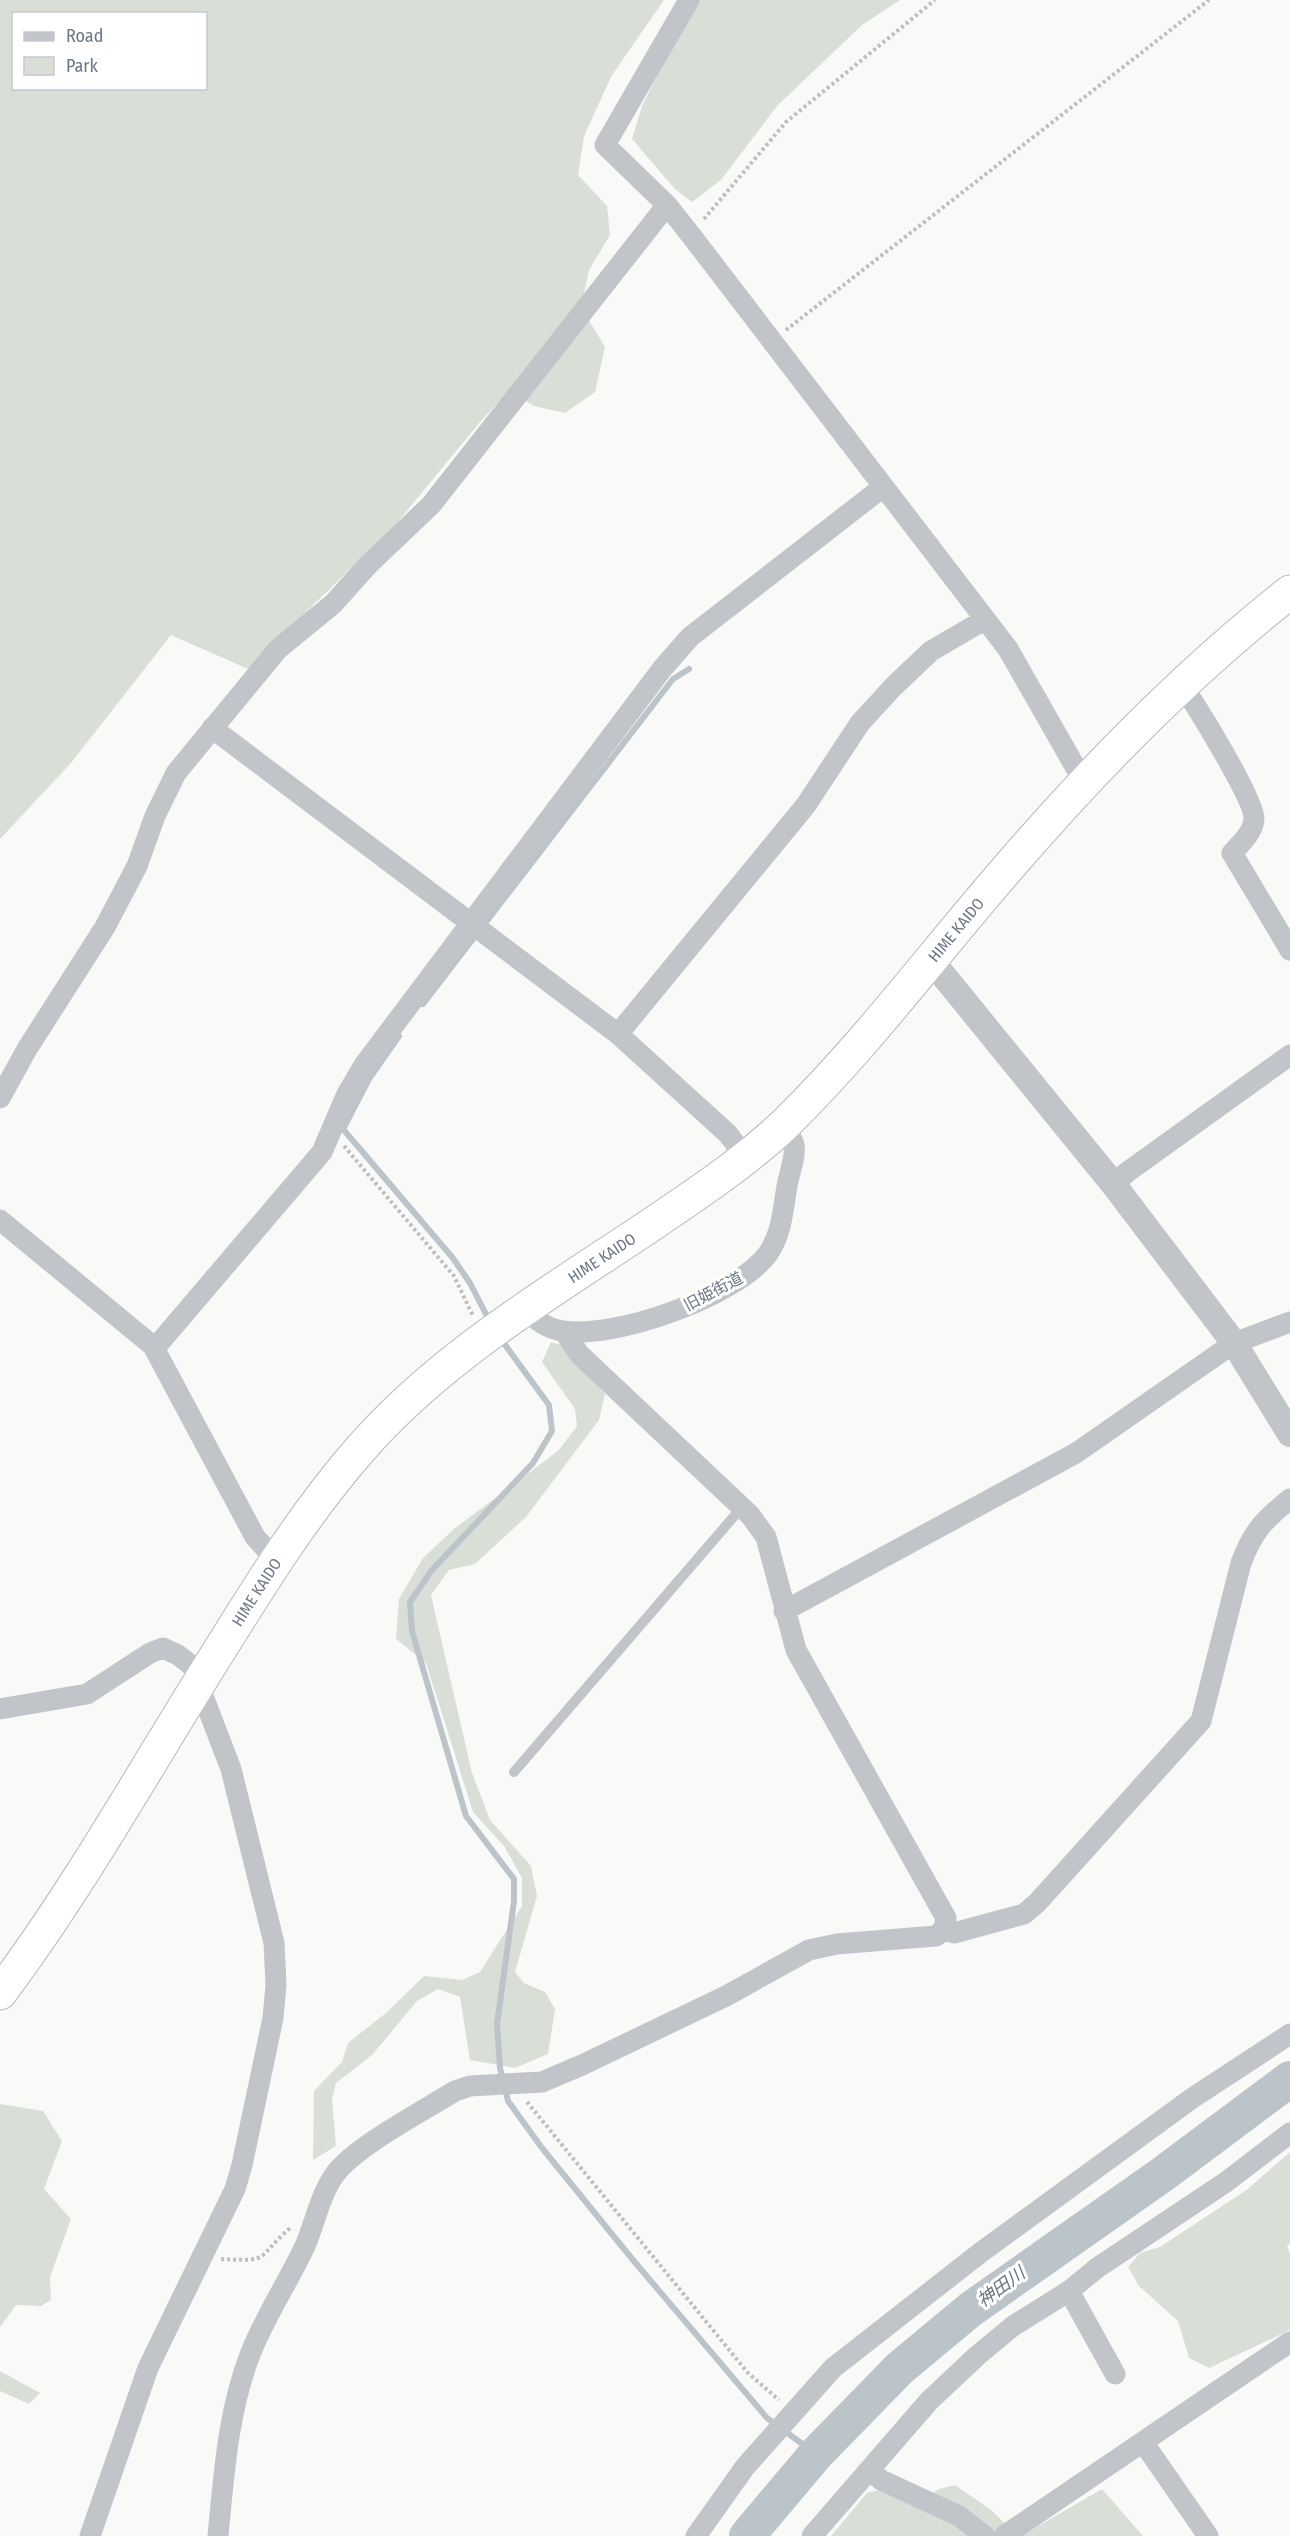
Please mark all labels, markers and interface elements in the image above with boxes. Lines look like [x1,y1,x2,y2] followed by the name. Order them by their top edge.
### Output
[12,12,207,90] legend
[66,25,103,47] text: Road
[66,55,99,77] text: Park
[924,894,988,966] street label: HIME KAIDO
[564,1229,639,1287] street label: HIME KAIDO
[681,1268,746,1315] street label: 旧姫街道
[228,1555,285,1630] street label: HIME KAIDO
[973,2261,1031,2312] water label: 神田川

